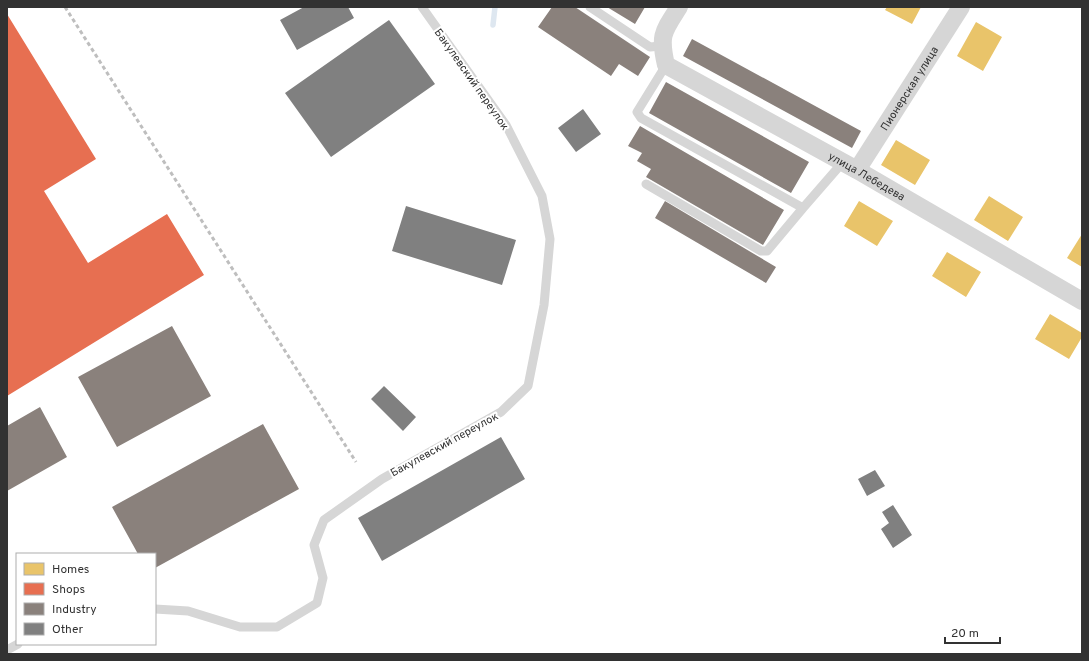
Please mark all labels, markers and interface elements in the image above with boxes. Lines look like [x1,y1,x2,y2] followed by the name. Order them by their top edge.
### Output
[431,26,512,133] street label: Бакулевский переулок
[878,44,942,134] street label: Пионерская улица
[825,150,908,205] street label: улица Лебедева
[388,409,501,480] street label: Бакулевский переулок
[16,553,156,645] legend
[52,562,89,578] text: Homes
[52,582,85,598] text: Shops
[52,602,97,618] text: Industry
[945,619,1000,645] scale bar
[52,622,84,638] text: Other
[951,626,979,642] text: 20 m

